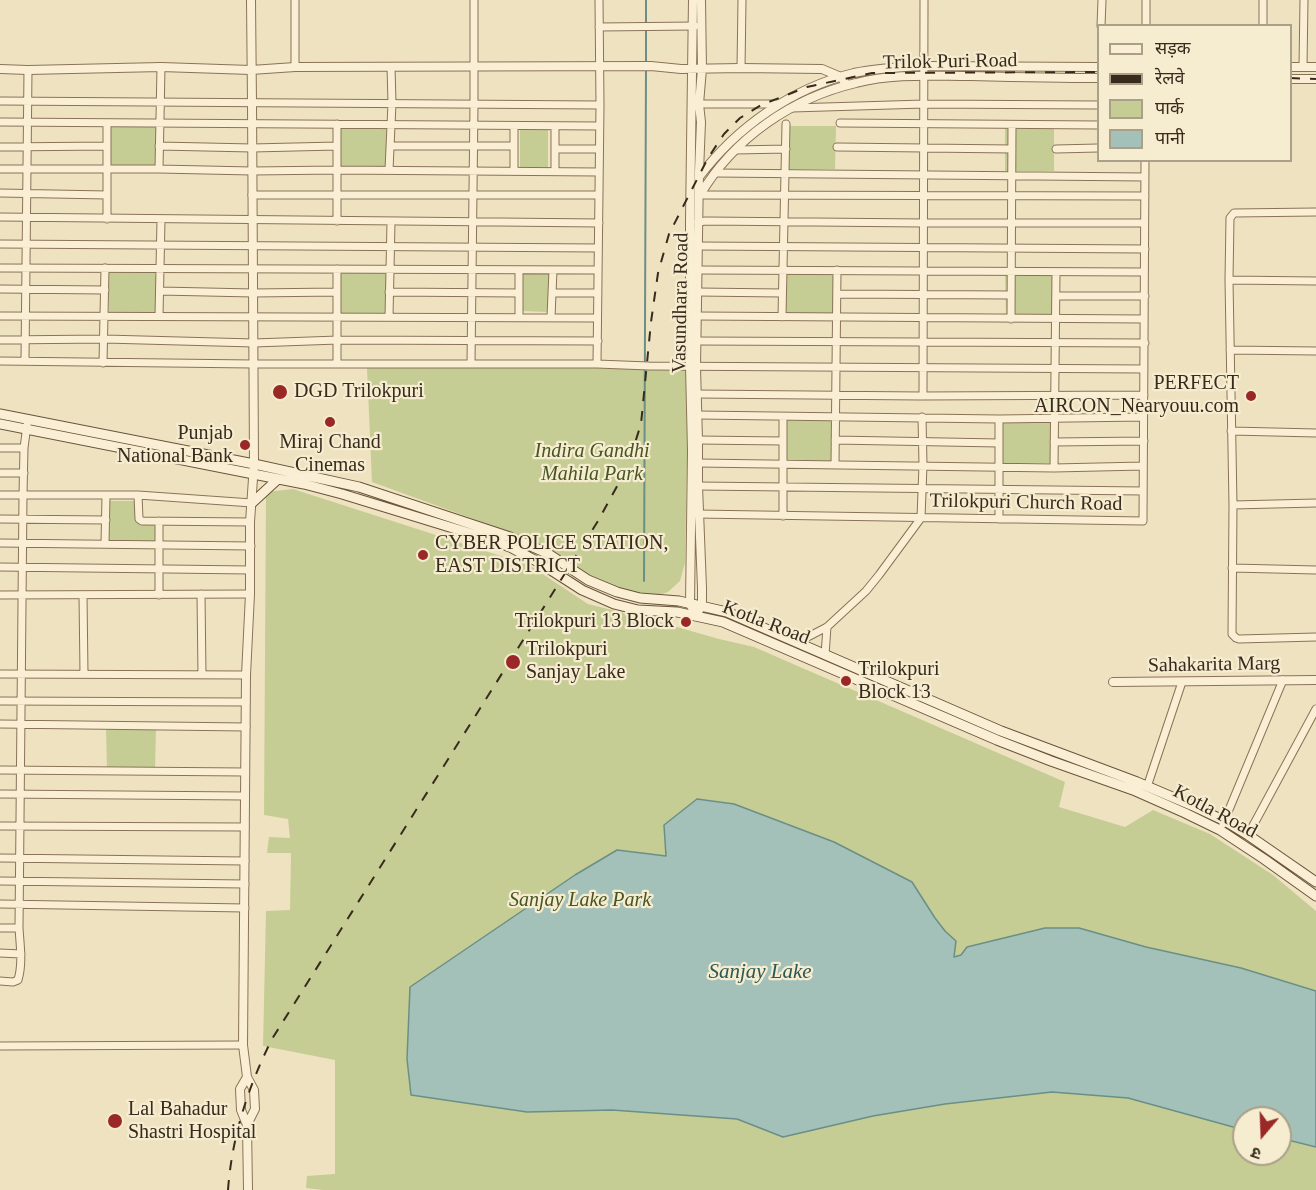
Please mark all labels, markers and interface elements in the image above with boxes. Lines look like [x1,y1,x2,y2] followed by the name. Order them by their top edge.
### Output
[1097,24,1292,162] legend
[1155,38,1191,61] text: सड़क
[876,49,1024,75] street label: Trilok Puri Road
[1155,68,1185,91] text: रेलवे
[1155,98,1184,121] text: पार्क
[1155,128,1185,151] text: पानी
[668,220,694,386] street label: Vasundhara Road
[1017,372,1239,419] place label: PERFECT AIRCON_Nearyouu.com
[294,380,433,404] place label: DGD Trilokpuri
[271,383,289,401] marker: DGD Trilokpuri
[1244,389,1258,403] marker: PERFECT AIRCON_Nearyouu.com
[323,415,337,429] marker: Miraj Chand Cinemas
[101,422,233,469] place label: Punjab National Bank
[273,431,387,478] place label: Miraj Chand Cinemas
[238,438,252,452] marker: Punjab National Bank
[528,440,656,487] park label: Indira Gandhi Mahila Park
[918,489,1134,517] street label: Trilokpuri Church Road
[435,532,661,579] place label: CYBER POLICE STATION, EAST DISTRICT
[416,548,430,562] marker: CYBER POLICE STATION, EAST DISTRICT
[714,594,818,652] street label: Kotla Road
[501,610,674,634] place label: Trilokpuri 13 Block
[679,615,693,629] marker: Trilokpuri 13 Block
[526,638,636,685] place label: Trilokpuri Sanjay Lake
[1137,652,1291,678] street label: Sahakarita Marg
[504,653,522,671] marker: Trilokpuri Sanjay Lake
[858,658,948,705] place label: Trilokpuri Block 13
[839,674,853,688] marker: Trilokpuri Block 13
[1165,778,1265,846] street label: Kotla Road
[501,889,659,913] park label: Sanjay Lake Park
[702,959,818,985] water label: Sanjay Lake
[128,1098,276,1145] place label: Lal Bahadur Shastri Hospital
[1232,1106,1292,1166] north arrow
[106,1112,124,1130] marker: Lal Bahadur Shastri Hospital
[1249,1140,1264,1163] text: उ

